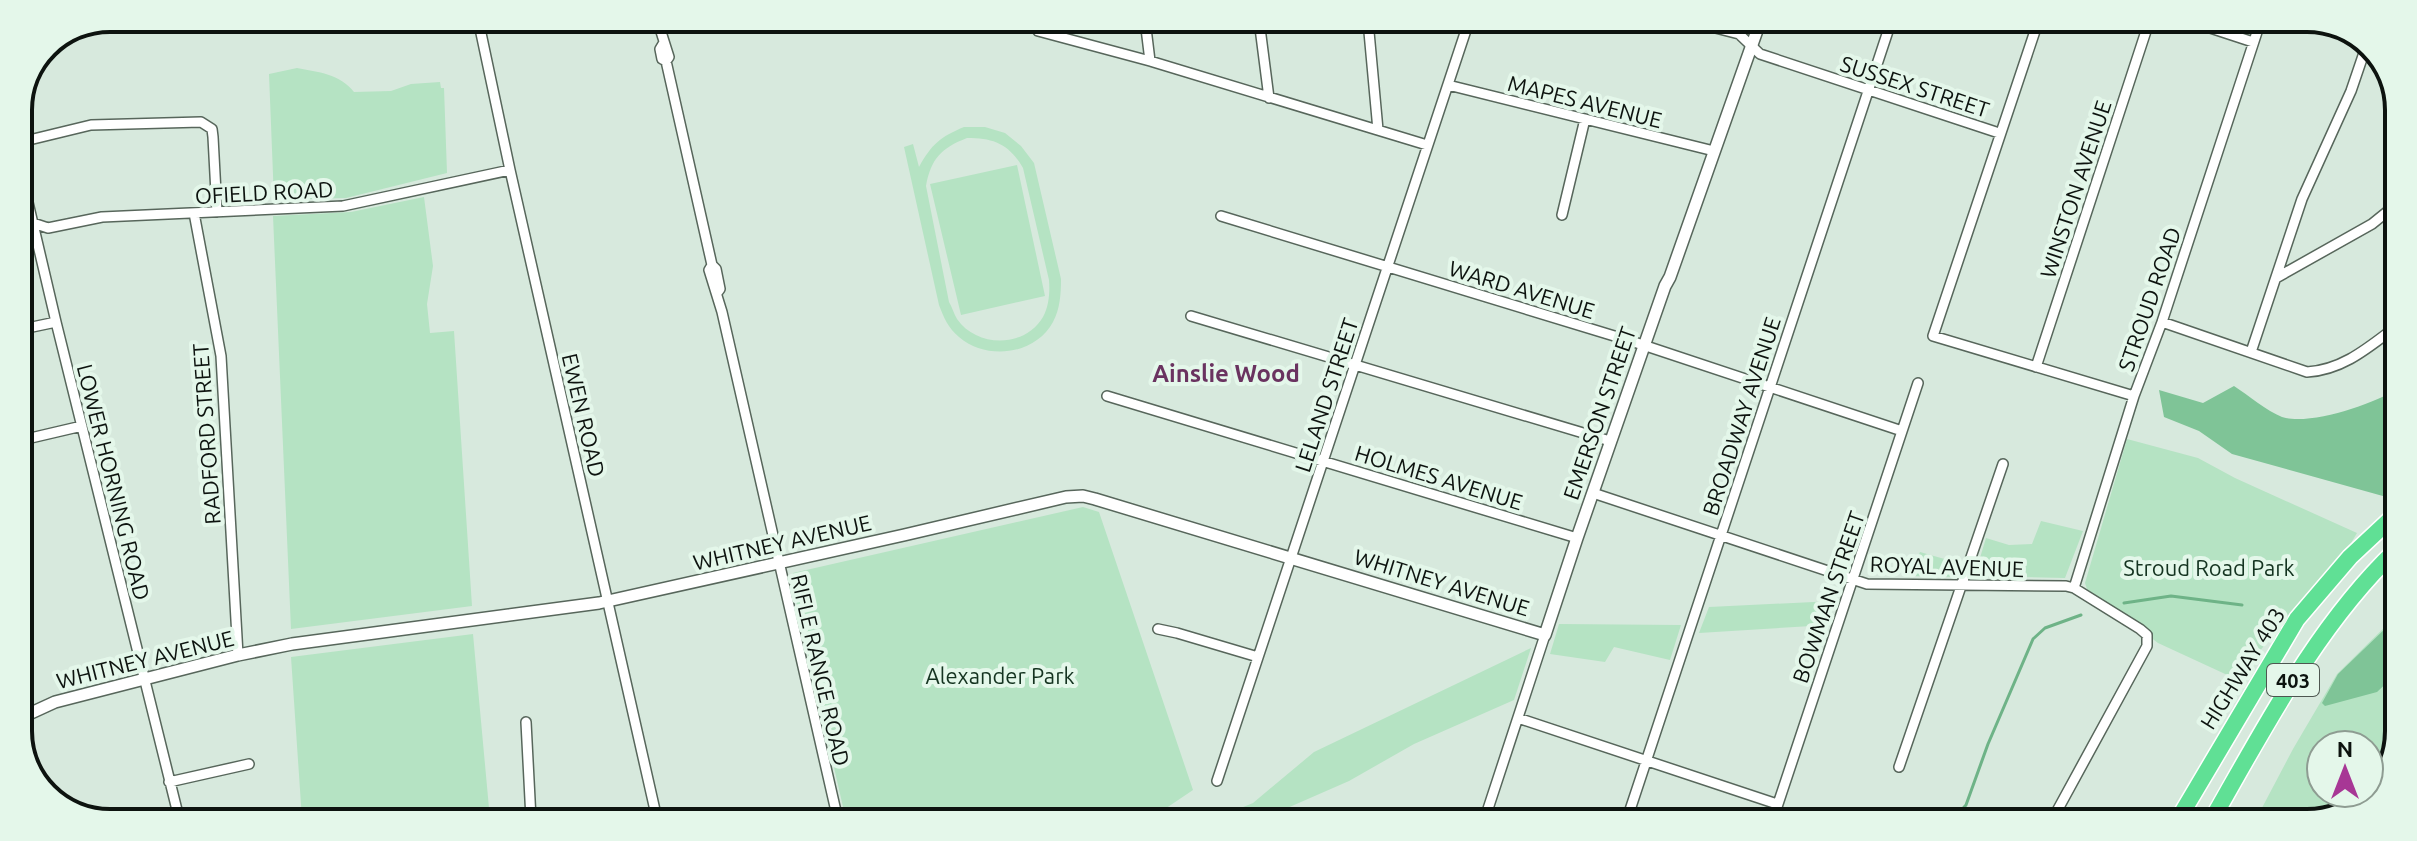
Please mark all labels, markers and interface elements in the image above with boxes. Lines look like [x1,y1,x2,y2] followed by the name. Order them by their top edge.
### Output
[1837,50,1993,122] street label: SUSSEX STREET
[1505,70,1665,132] street label: MAPES AVENUE
[2034,97,2116,281] street label: WINSTON AVENUE
[194,176,334,208] street label: OFIELD ROAD
[2113,224,2185,374] street label: STROUD ROAD
[1446,255,1598,323] street label: WARD AVENUE
[1697,314,1785,518] street label: BROADWAY AVENUE
[1289,315,1363,475] street label: LELAND STREET
[1558,323,1640,503] street label: EMERSON STREET
[187,343,225,525] street label: RADFORD STREET
[558,351,610,479] street label: EWEN ROAD
[1152,360,1300,387] district label: Ainslie Wood
[73,361,155,603] street label: LOWER HORNING ROAD
[1352,440,1526,514] street label: HOLMES AVENUE
[1787,508,1869,686] street label: BOWMAN STREET
[691,509,873,575] street label: WHITNEY AVENUE
[1351,543,1533,621] street label: WHITNEY AVENUE
[1869,551,2025,581] street label: ROYAL AVENUE
[2123,555,2295,580] park label: Stroud Road Park
[787,572,855,768] street label: RIFLE RANGE ROAD
[2195,603,2289,733] street label: HIGHWAY 403
[54,625,236,693] street label: WHITNEY AVENUE
[925,663,1075,688] park label: Alexander Park
[2267,664,2319,696] road number: 403
[2305,729,2385,809] north arrow
[2337,736,2353,761] text: N

